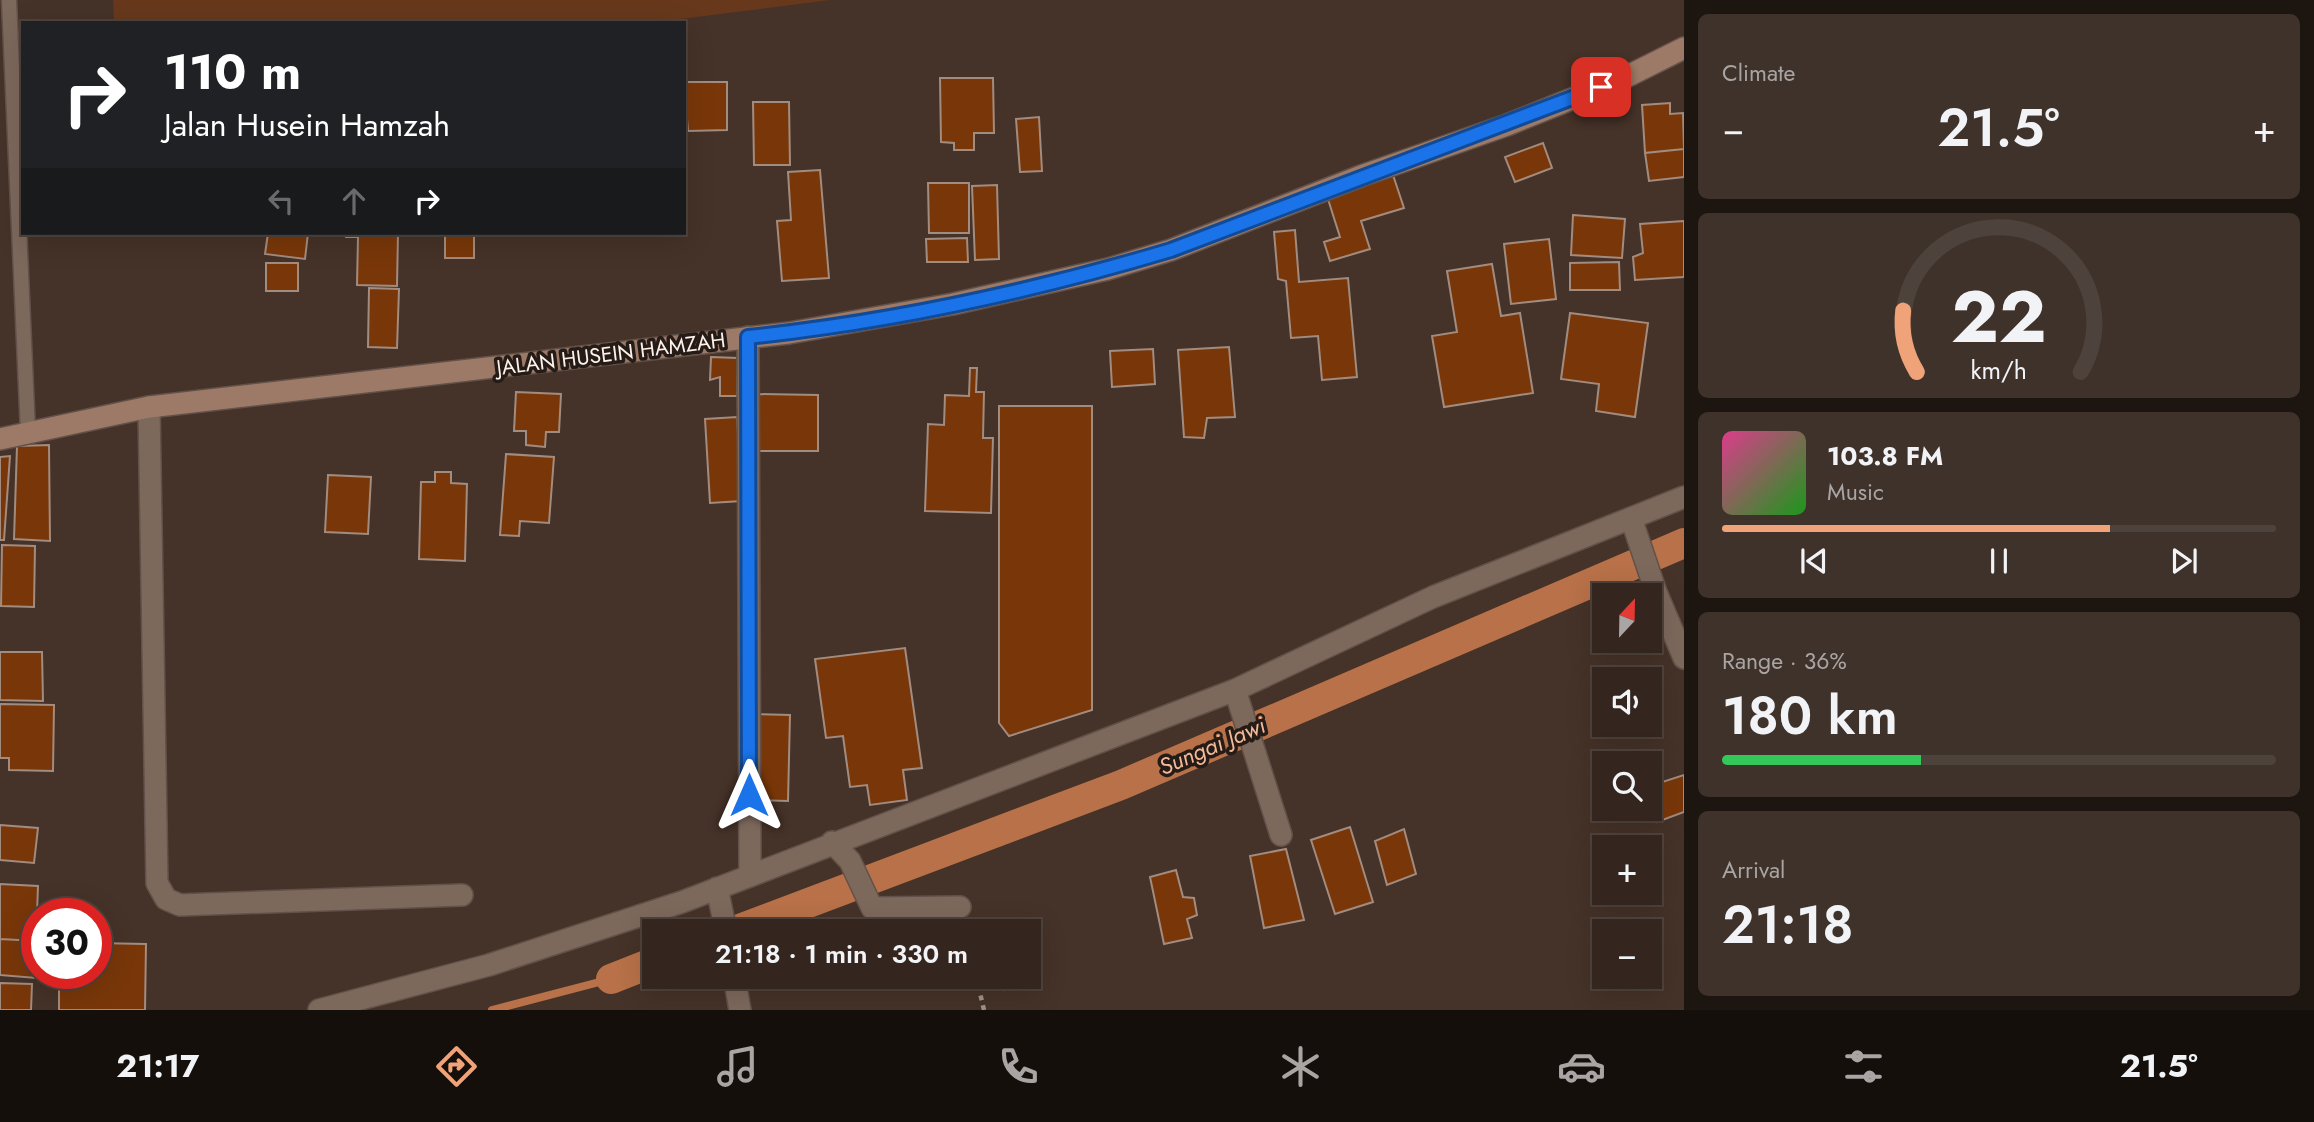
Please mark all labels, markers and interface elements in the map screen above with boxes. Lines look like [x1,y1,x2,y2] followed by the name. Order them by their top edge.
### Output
[164,37,301,107] text: 110 m
[49,49,140,140] icon: right
[1722,56,1795,90] text: Climate
[1571,57,1631,117] pin
[1582,68,1620,106] icon: arrive
[1938,90,2060,166] text: 21.5°
[1722,101,1744,156] text: −
[2253,101,2276,156] text: +
[164,102,450,148] text: Jalan Husein Hamzah
[262,182,300,220] icon: left
[335,182,373,220] icon: ahead
[408,182,446,220] icon: right
[1951,264,2047,369] text: 22
[492,325,727,383] street label: JALAN HUSEIN HAMZAH
[1971,352,2027,388] text: km/h
[1827,437,1943,475] text: 103.8 FM
[1827,475,1884,509] text: Music
[1795,542,1833,580] icon: previous
[1980,542,2018,580] icon: pause
[2165,542,2203,580] icon: next
[1592,583,1662,653] north arrow
[1592,583,1662,989] map controls
[1722,644,1847,678] text: Range · 36%
[1592,667,1662,737] button: sound
[1722,678,1898,754] text: 180 km
[1153,708,1272,784] water label: Sungai Jawi
[1592,751,1662,821] button: search
[712,758,786,832] position arrow
[1592,835,1662,905] button: +
[1722,853,1785,887] text: Arrival
[1722,887,1853,963] text: 21:18
[21,898,112,989] speed limit sign: 30
[1592,919,1662,989] button: −
[715,935,968,973] text: 21:18 · 1 min · 330 m
[432,1042,481,1091] icon: directions
[713,1042,762,1091] icon: music
[994,1042,1043,1091] icon: phone
[1276,1042,1325,1091] icon: climate
[1557,1042,1606,1091] icon: car
[1839,1042,1888,1091] icon: filters
[116,1043,199,1089] text: 21:17
[2120,1043,2198,1089] text: 21.5°

